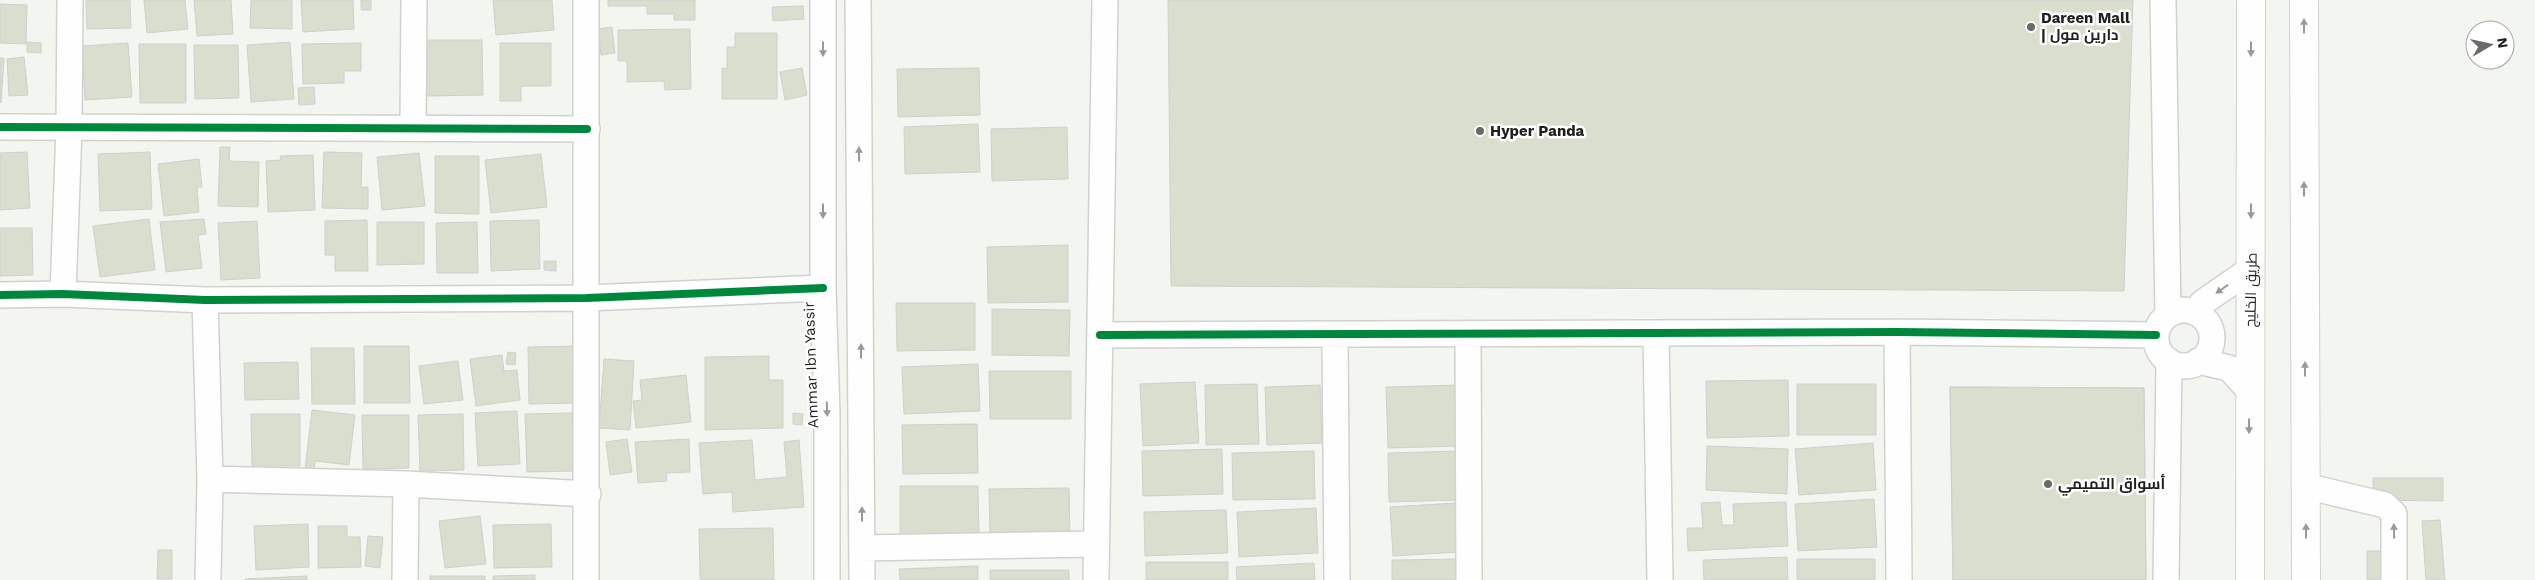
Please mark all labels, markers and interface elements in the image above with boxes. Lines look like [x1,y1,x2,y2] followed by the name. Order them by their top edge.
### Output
[2041,9,2130,44] place label: Dareen Mall | دارين مول
[2300,18,2308,34] one-way arrow
[2465,20,2515,70] north arrow
[2025,21,2037,33] marker: Dareen Mall | دارين مول
[2494,37,2512,49] text: N
[819,41,827,57] one-way arrow
[2247,41,2255,57] one-way arrow
[1490,122,1585,140] place label: Hyper Panda
[1474,125,1486,137] marker: Hyper Panda
[855,146,863,162] one-way arrow
[2300,181,2308,197] one-way arrow
[819,203,827,219] one-way arrow
[2247,203,2255,219] one-way arrow
[2241,252,2263,328] street label: طريق الخليج
[2215,284,2229,294] one-way arrow
[800,301,822,429] street label: Ammar Ibn Yassir
[856,343,864,359] one-way arrow
[2301,361,2309,377] one-way arrow
[823,401,831,417] one-way arrow
[2245,418,2253,434] one-way arrow
[2058,474,2165,496] place label: أسواق التميمي
[2042,478,2054,490] marker: أسواق التميمي
[858,506,866,522] one-way arrow
[2302,523,2310,539] one-way arrow
[2390,523,2398,539] one-way arrow

